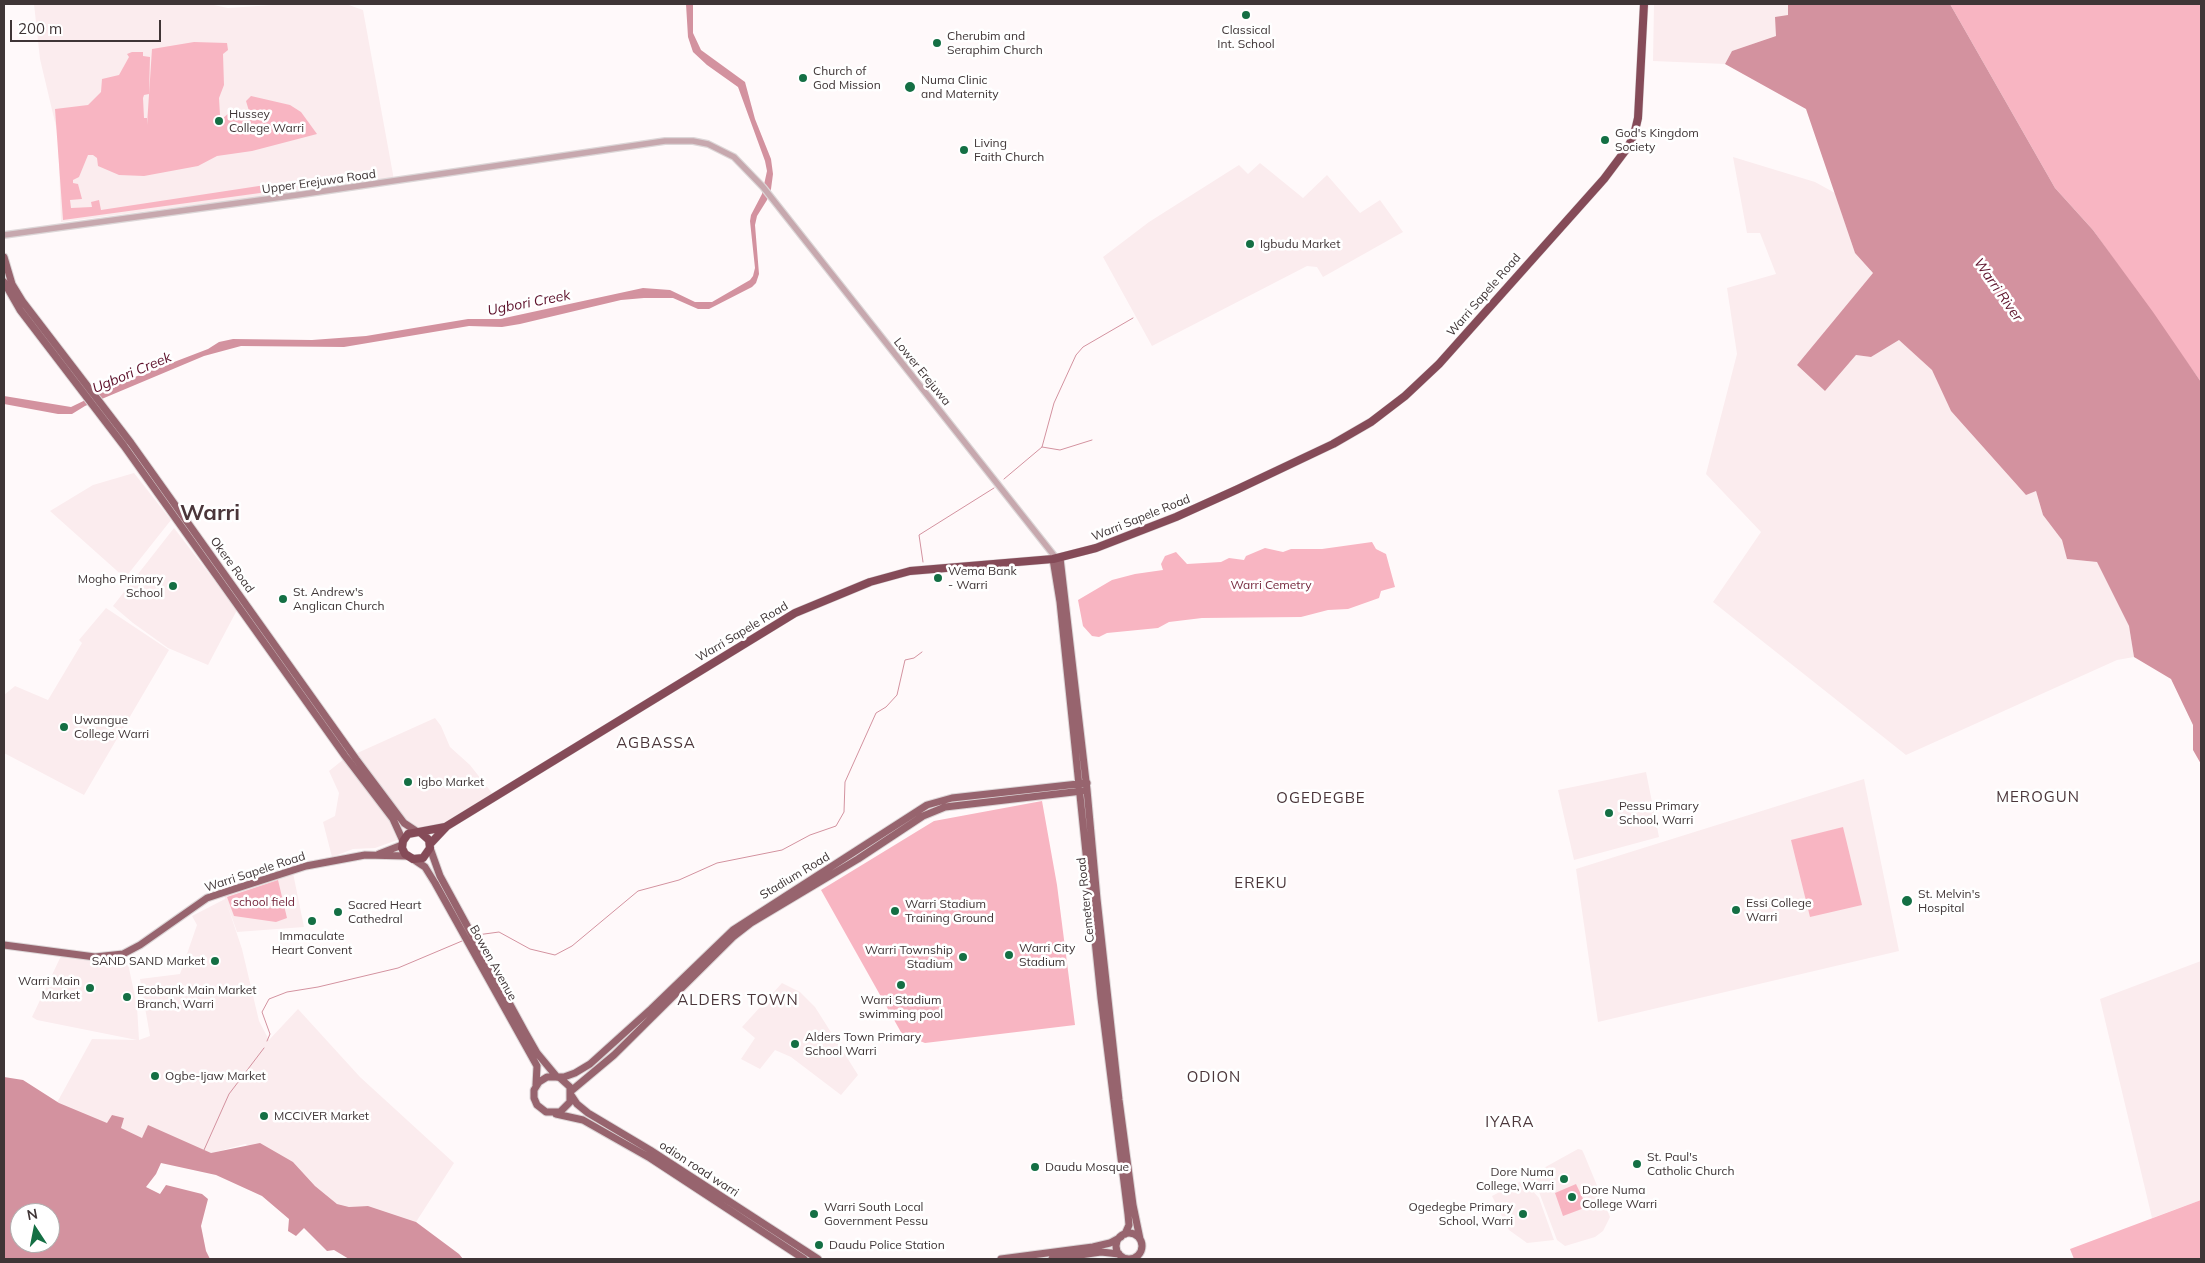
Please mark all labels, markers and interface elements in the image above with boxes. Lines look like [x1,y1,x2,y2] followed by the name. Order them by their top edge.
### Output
[1240,9,1252,21] marker: Classical Int. School
[12,10,164,42] scale bar
[18,19,62,38] text: 200 m
[1217,23,1275,51] place label: Classical Int. School
[947,29,1043,57] place label: Cherubim and Seraphim Church
[931,37,943,49] marker: Cherubim and Seraphim Church
[813,64,881,92] place label: Church of God Mission
[797,72,809,84] marker: Church of God Mission
[921,73,999,101] place label: Numa Clinic and Maternity
[903,80,917,94] marker: Numa Clinic and Maternity
[229,107,304,135] place label: Hussey College Warri
[213,115,225,127] marker: Hussey College Warri
[1615,126,1699,154] place label: God's Kingdom Society
[1599,134,1611,146] marker: God's Kingdom Society
[974,136,1044,164] place label: Living Faith Church
[958,144,970,156] marker: Living Faith Church
[261,167,377,197] street label: Upper Erejuwa Road
[1260,237,1340,251] place label: Igbudu Market
[1244,238,1256,250] marker: Igbudu Market
[1444,251,1524,339] street label: Warri Sapele Road
[1970,255,2026,325] water label: Warri River
[486,287,572,319] water label: Ugbori Creek
[890,335,954,409] street label: Lower Erejuwa
[90,349,174,397] water label: Ugbori Creek
[1090,492,1192,544] street label: Warri Sapele Road
[180,500,240,526] district label: Warri
[207,534,257,596] street label: Okere Road
[948,564,1017,592] place label: Wema Bank - Warri
[78,572,163,600] place label: Mogho Primary School
[932,572,944,584] marker: Wema Bank - Warri
[1230,578,1312,592] park label: Warri Cemetry
[167,580,179,592] marker: Mogho Primary School
[293,585,384,613] place label: St. Andrew's Anglican Church
[277,593,289,605] marker: St. Andrew's Anglican Church
[693,599,791,665] street label: Warri Sapele Road
[74,713,149,741] place label: Uwangue College Warri
[58,721,70,733] marker: Uwangue College Warri
[615,734,697,752] district label: AGBASSA
[418,775,484,789] place label: Igbo Market
[402,776,414,788] marker: Igbo Market
[1995,788,2081,806] district label: MEROGUN
[1275,789,1367,807] district label: OGEDEGBE
[1619,799,1699,827] place label: Pessu Primary School, Warri
[1603,807,1615,819] marker: Pessu Primary School, Warri
[203,849,307,895] street label: Warri Sapele Road
[757,850,833,902] street label: Stadium Road
[1074,857,1098,943] street label: Cemetery Road
[1234,874,1288,892] district label: EREKU
[1918,887,1980,915] place label: St. Melvin's Hospital
[1900,894,1914,908] marker: St. Melvin's Hospital
[233,895,295,909] park label: school field
[1746,896,1812,924] place label: Essi College Warri
[905,897,994,925] place label: Warri Stadium Training Ground
[348,898,422,926] place label: Sacred Heart Cathedral
[1730,904,1742,916] marker: Essi College Warri
[889,905,901,917] marker: Warri Stadium Training Ground
[332,906,344,918] marker: Sacred Heart Cathedral
[306,915,318,927] marker: Immaculate Heart Convent
[466,923,520,1003] street label: Bowen Avenue
[272,929,352,957] place label: Immaculate Heart Convent
[1019,941,1075,969] place label: Warri City Stadium
[865,943,953,971] place label: Warri Township Stadium
[1003,949,1015,961] marker: Warri City Stadium
[957,951,969,963] marker: Warri Township Stadium
[92,954,205,968] place label: SAND SAND Market
[209,955,221,967] marker: SAND SAND Market
[18,974,80,1002] place label: Warri Main Market
[895,979,907,991] marker: Warri Stadium swimming pool
[84,982,96,994] marker: Warri Main Market
[137,983,257,1011] place label: Ecobank Main Market Branch, Warri
[121,991,133,1003] marker: Ecobank Main Market Branch, Warri
[676,991,800,1009] district label: ALDERS TOWN
[859,993,943,1021] place label: Warri Stadium swimming pool
[805,1030,921,1058] place label: Alders Town Primary School Warri
[789,1038,801,1050] marker: Alders Town Primary School Warri
[1186,1068,1242,1086] district label: ODION
[165,1069,266,1083] place label: Ogbe-Ijaw Market
[149,1070,161,1082] marker: Ogbe-Ijaw Market
[274,1109,369,1123] place label: MCCIVER Market
[258,1110,270,1122] marker: MCCIVER Market
[1485,1113,1535,1131] district label: IYARA
[657,1138,741,1200] street label: odion road warri
[1647,1150,1734,1178] place label: St. Paul's Catholic Church
[1631,1158,1643,1170] marker: St. Paul's Catholic Church
[1045,1160,1129,1174] place label: Daudu Mosque
[1029,1161,1041,1173] marker: Daudu Mosque
[1476,1165,1554,1193] place label: Dore Numa College, Warri
[1558,1173,1570,1185] marker: Dore Numa College, Warri
[1582,1183,1657,1211] place label: Dore Numa College Warri
[1566,1191,1578,1203] marker: Dore Numa College Warri
[824,1200,928,1228] place label: Warri South Local Government Pessu
[1408,1200,1513,1228] place label: Ogedegbe Primary School, Warri
[10,1203,60,1253] north arrow
[25,1204,39,1224] text: N
[808,1208,820,1220] marker: Warri South Local Government Pessu
[1517,1208,1529,1220] marker: Ogedegbe Primary School, Warri
[829,1238,945,1252] place label: Daudu Police Station
[813,1239,825,1251] marker: Daudu Police Station

